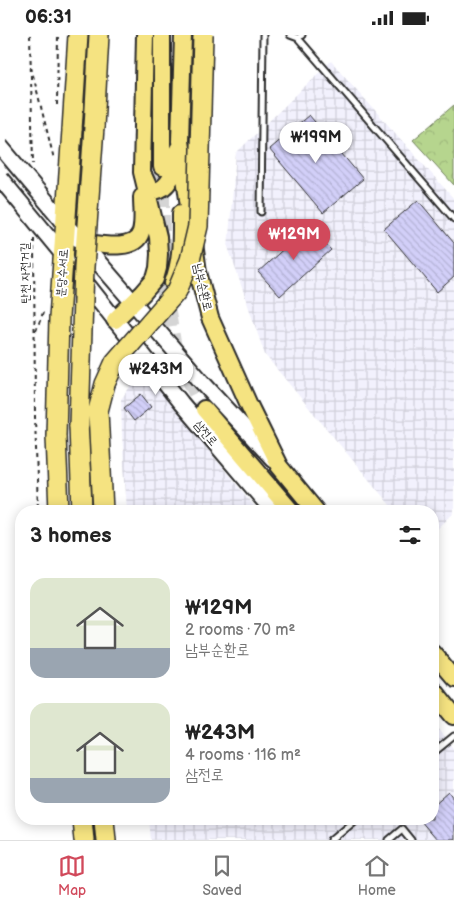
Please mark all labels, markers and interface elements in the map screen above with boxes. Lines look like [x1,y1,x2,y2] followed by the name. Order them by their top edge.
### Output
[25,6,72,29] text: 06:31
[281,121,351,164] pin: ₩199M
[290,128,342,147] text: ₩199M
[259,219,329,261] pin: ₩129M
[268,225,320,244] text: ₩129M
[17,242,34,304] street label: 탄천 자전거길
[53,248,72,298] street label: 분당수서로
[190,262,215,312] street label: 남부순환로
[121,353,191,396] pin: ₩243M
[129,360,183,379] text: ₩243M
[191,417,221,449] street label: 삼전로
[396,521,424,549] icon: filters
[30,523,112,548] text: 3 homes
[185,595,252,620] text: ₩129M
[70,598,130,658] icon: home
[185,621,295,640] text: 2 rooms · 70 m²
[185,641,249,660] text: 남부순환로
[185,720,255,745] text: ₩243M
[70,723,130,783] icon: home
[185,746,301,765] text: 4 rooms · 116 m²
[185,766,224,785] text: 삼전로
[58,852,86,899] tab: Map
[202,852,242,899] tab: Saved
[358,852,396,899] tab: Home

